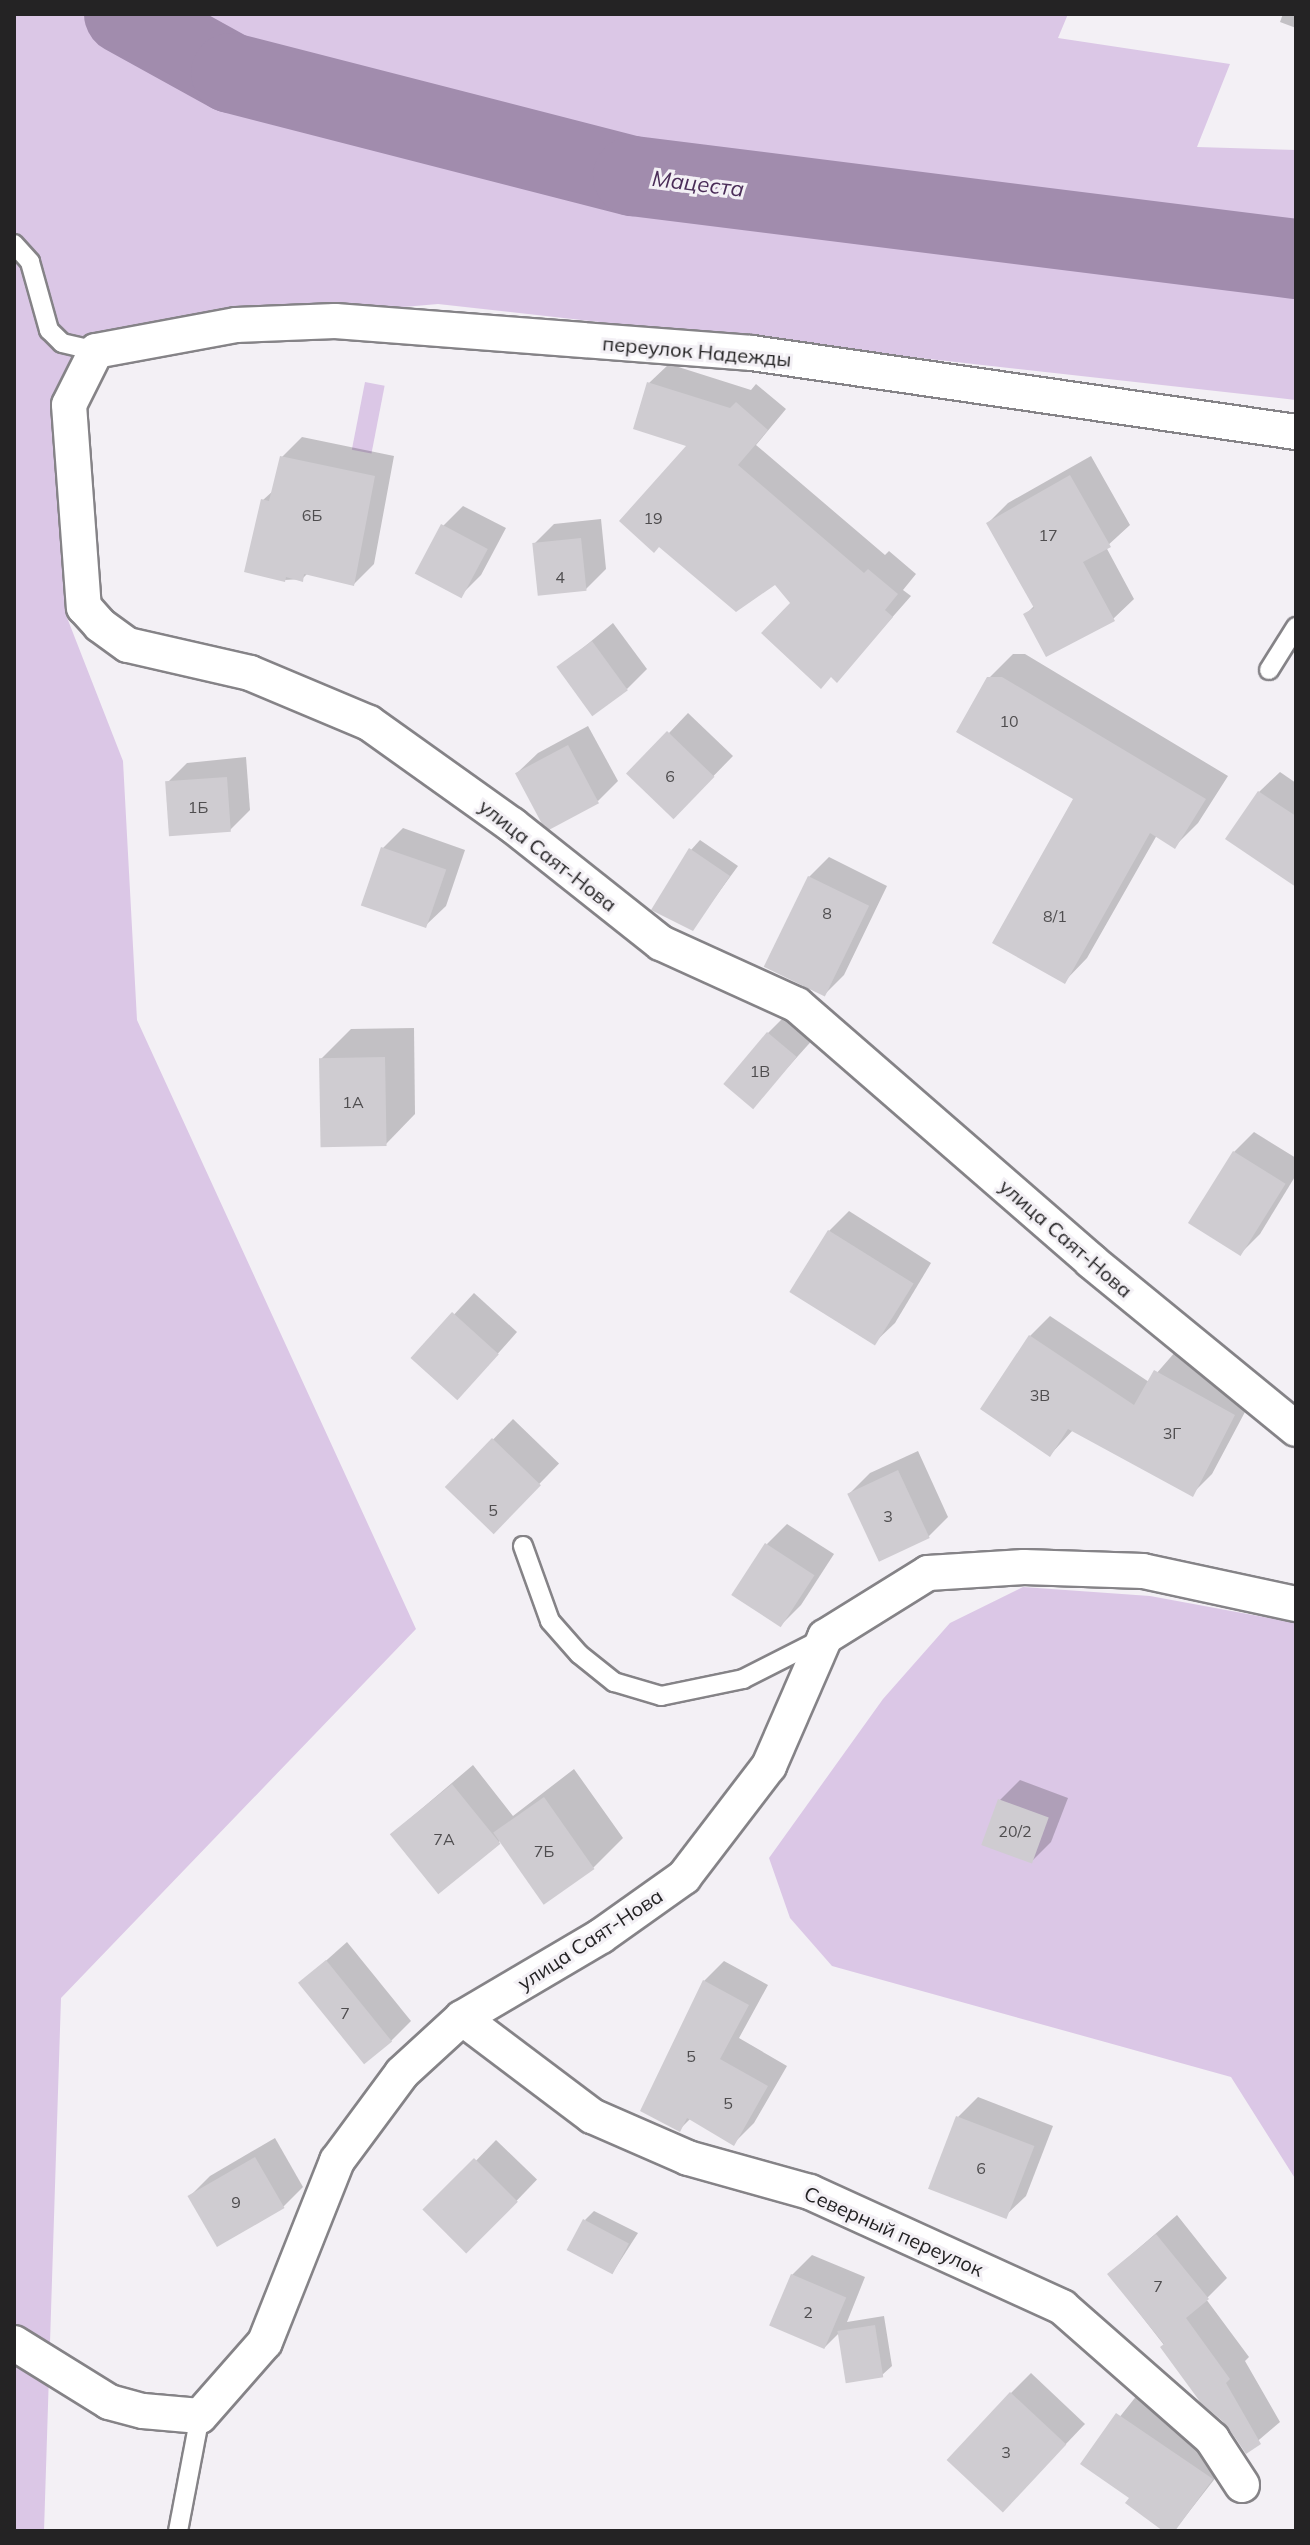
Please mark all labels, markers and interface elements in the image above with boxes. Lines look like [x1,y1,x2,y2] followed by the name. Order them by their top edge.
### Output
[651,165,745,203] water label: Мацеста
[601,331,793,371] street label: переулок Надежды
[302,505,322,525] house number: 6Б
[643,508,663,528] house number: 19
[1038,525,1058,545] house number: 17
[555,567,565,587] house number: 4
[999,711,1019,731] house number: 10
[665,766,675,786] house number: 6
[474,794,622,916] street label: улица Саят-Нова
[188,797,208,817] house number: 1Б
[822,903,832,923] house number: 8
[1043,906,1067,926] house number: 8/1
[750,1061,770,1081] house number: 1В
[342,1092,364,1112] house number: 1А
[995,1174,1137,1302] street label: улица Саят-Нова
[1030,1385,1050,1405] house number: 3В
[1163,1423,1181,1443] house number: 3Г
[488,1500,498,1520] house number: 5
[883,1506,893,1526] house number: 3
[998,1821,1032,1841] house number: 20/2
[433,1829,455,1849] house number: 7А
[534,1841,554,1861] house number: 7Б
[513,1883,667,1995] street label: улица Саят-Нова
[340,2003,350,2023] house number: 7
[686,2046,696,2066] house number: 5
[723,2093,733,2113] house number: 5
[976,2158,986,2178] house number: 6
[801,2181,987,2281] street label: Северный переулок
[231,2192,241,2212] house number: 9
[1153,2276,1163,2296] house number: 7
[803,2302,813,2322] house number: 2
[1001,2442,1011,2462] house number: 3

